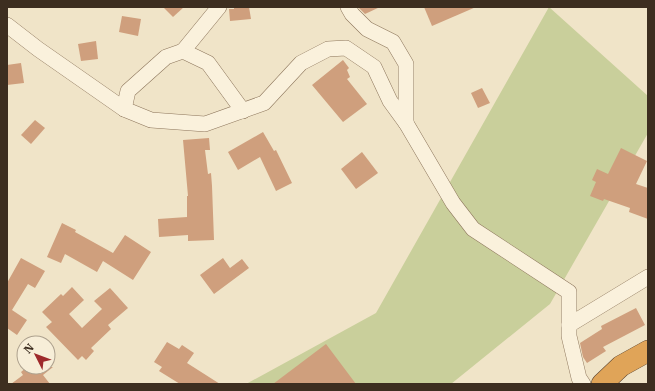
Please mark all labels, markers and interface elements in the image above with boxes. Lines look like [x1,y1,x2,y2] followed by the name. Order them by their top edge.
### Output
[16,335,56,375] north arrow
[20,340,37,356] text: N

